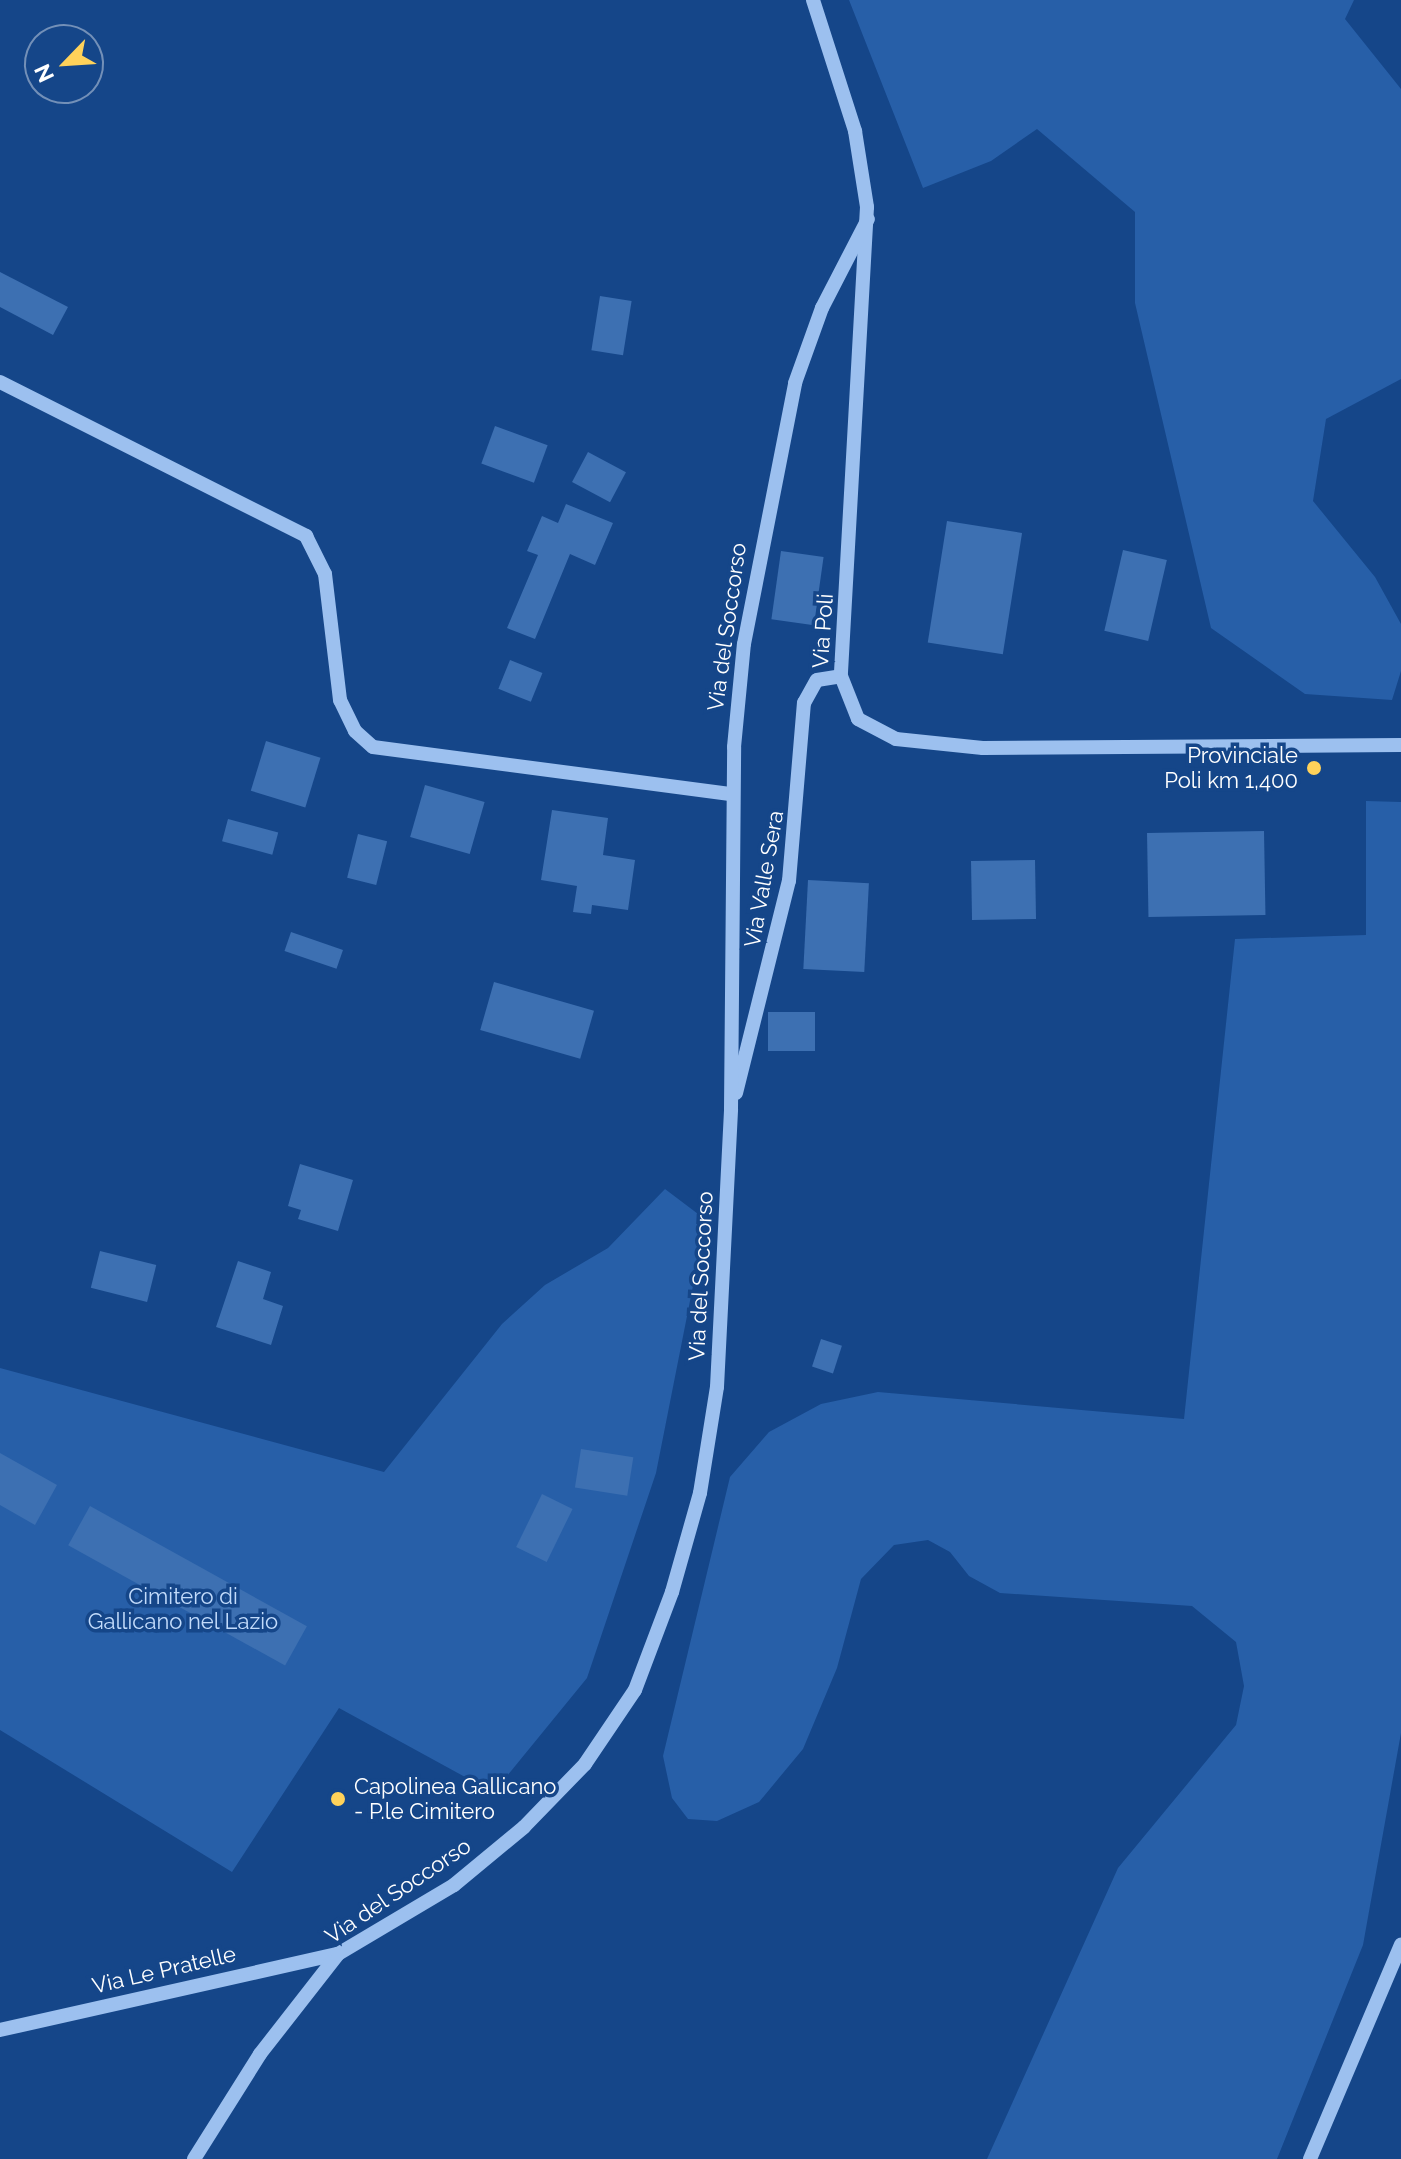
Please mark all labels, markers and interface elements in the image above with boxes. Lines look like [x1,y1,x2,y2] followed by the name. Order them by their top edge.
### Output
[24,24,104,104] north arrow
[29,60,59,86] text: N
[702,541,752,713] street label: Via del Soccorso
[807,593,839,669] street label: Via Poli
[1164,742,1298,794] place label: Provinciale Poli km 1,400
[1305,759,1323,777] marker: Provinciale Poli km 1,400
[739,808,789,950] street label: Via Valle Sera
[683,1190,719,1362] street label: Via del Soccorso
[88,1583,278,1634] park label: Cimitero di Gallicano nel Lazio
[354,1773,556,1824] place label: Capolinea Gallicano - P.le Cimitero
[329,1790,347,1808] marker: Capolinea Gallicano - P.le Cimitero
[320,1832,476,1950] street label: Via del Soccorso
[90,1941,238,1999] street label: Via Le Pratelle

